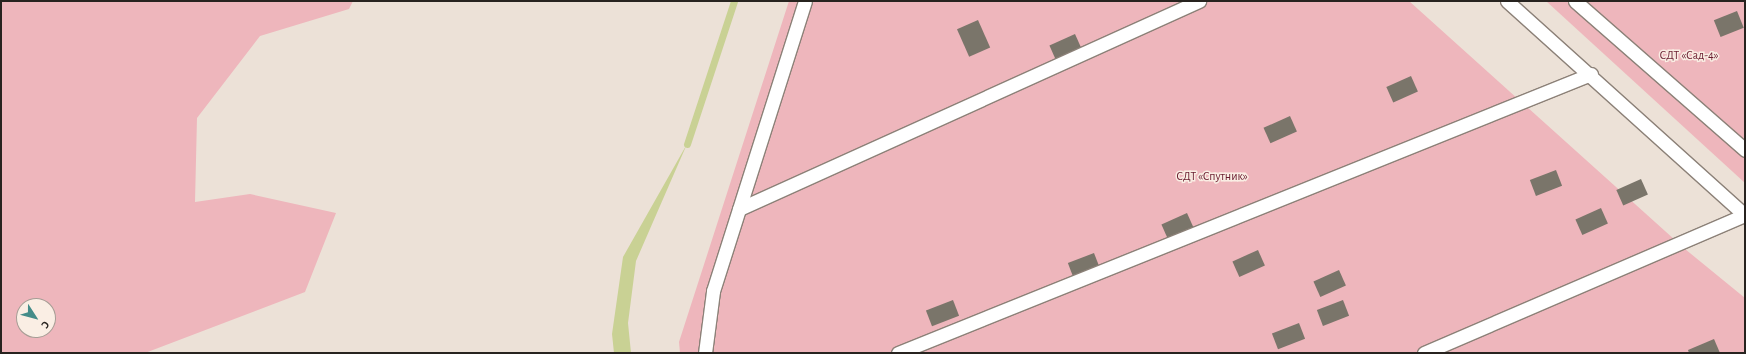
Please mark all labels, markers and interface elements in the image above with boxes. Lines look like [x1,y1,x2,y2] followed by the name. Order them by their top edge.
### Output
[1660,49,1718,63] park label: СДТ «Сад-4»
[1176,170,1248,184] park label: СДТ «Спутник»
[16,298,56,338] north arrow
[39,319,52,330] text: С

